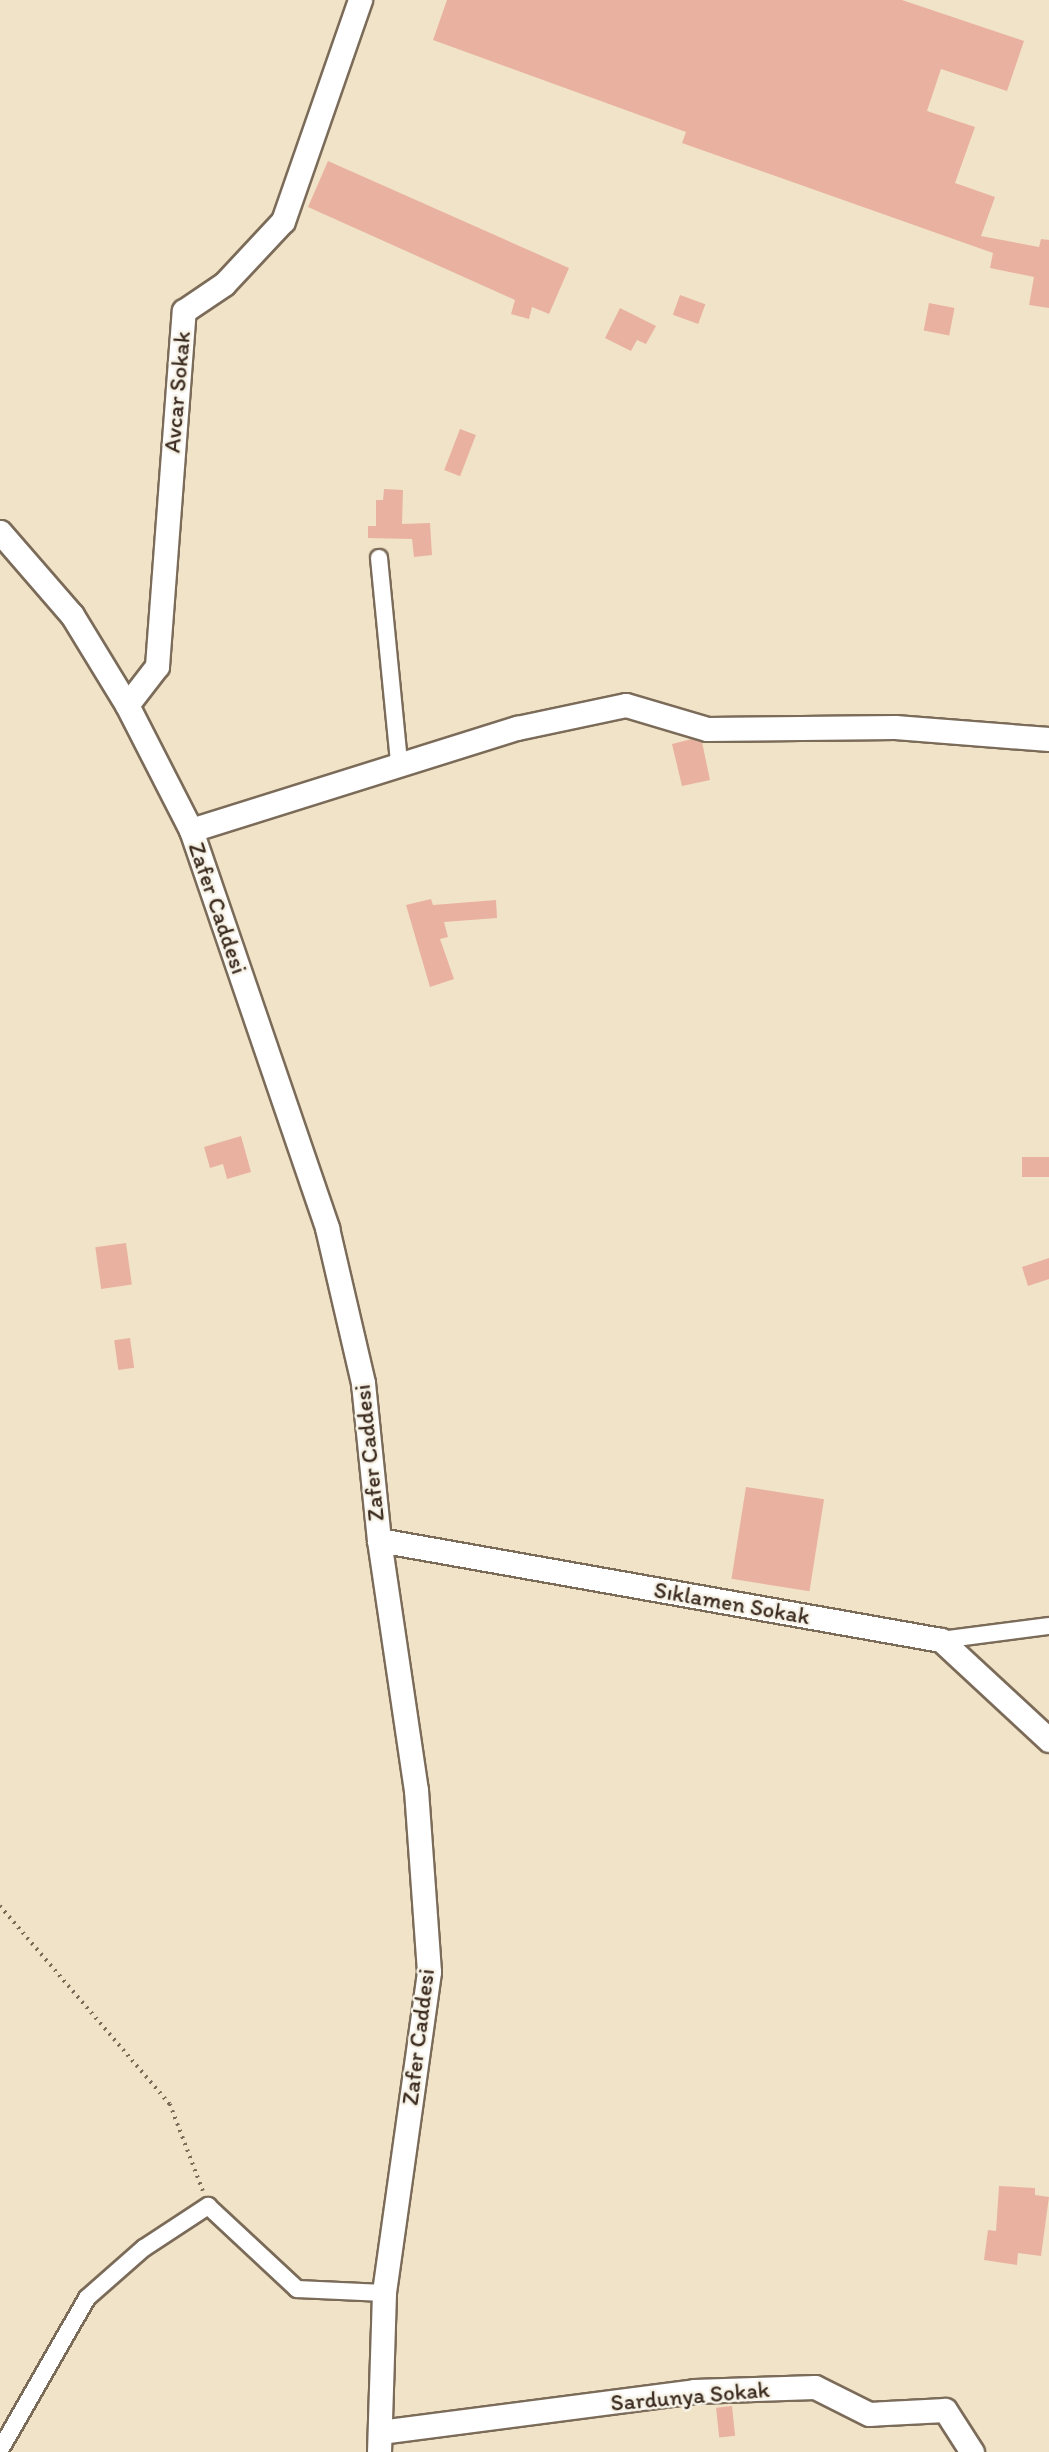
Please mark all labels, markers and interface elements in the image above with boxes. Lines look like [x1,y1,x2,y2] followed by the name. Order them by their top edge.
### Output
[158,330,196,454] street label: Avcar Sokak
[183,839,253,977] street label: Zafer Caddesi
[348,1383,390,1523] street label: Zafer Caddesi
[652,1576,812,1630] street label: Sıklamen Sokak
[396,1967,440,2107] street label: Zafer Caddesi
[609,2375,771,2417] street label: Sardunya Sokak

